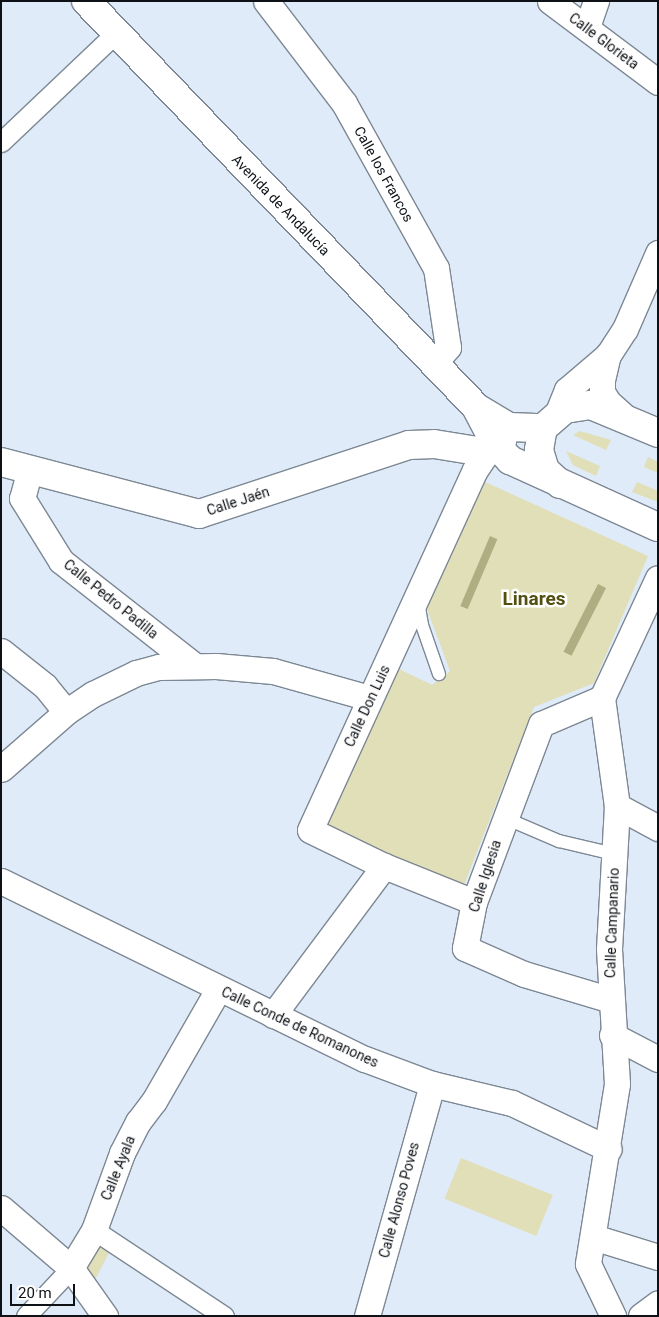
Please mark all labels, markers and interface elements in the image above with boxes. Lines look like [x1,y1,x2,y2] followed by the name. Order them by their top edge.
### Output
[566,9,642,73] street label: Calle Glorieta
[351,123,417,225] street label: Calle los Francos
[229,151,333,259] street label: Avenida de Andalucía
[205,483,271,519] street label: Calle Jaén
[60,556,162,642] street label: Calle Pedro Padilla
[503,588,565,610] district label: Linares
[341,662,393,750] street label: Calle Don Luis
[465,838,505,914] street label: Calle Iglesia
[602,868,622,978] street label: Calle Campanario
[219,983,381,1071] street label: Calle Conde de Romanones
[97,1133,139,1203] street label: Calle Ayala
[375,1140,423,1260] street label: Calle Alonso Poves
[12,1274,78,1306] scale bar
[18,1284,52,1302] text: 20 m

